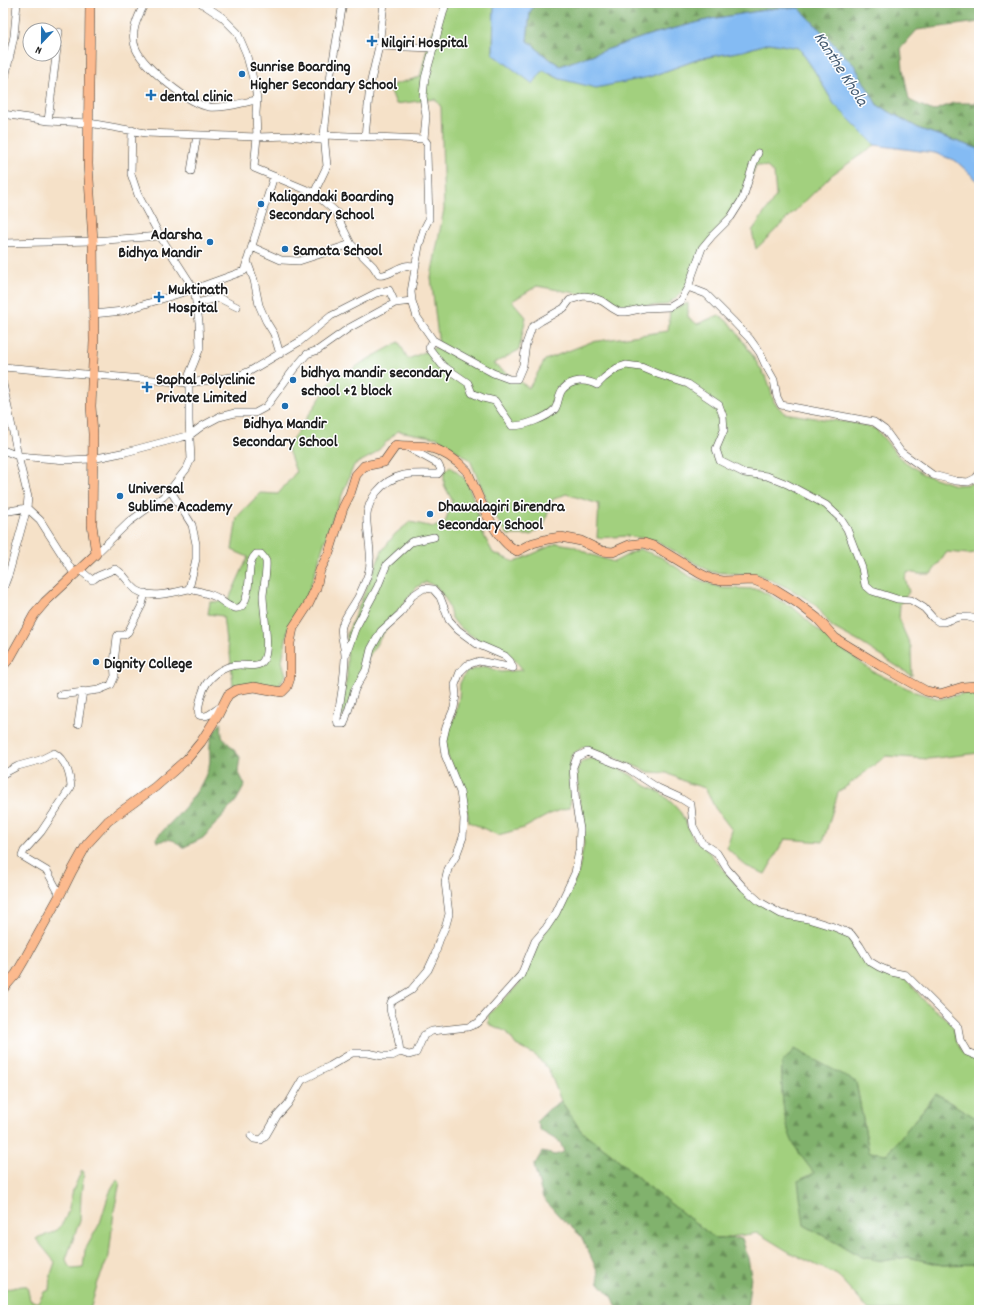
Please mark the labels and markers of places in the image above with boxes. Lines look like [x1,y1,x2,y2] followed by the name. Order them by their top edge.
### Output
[381,32,468,55] place label: Nilgiri Hospital
[366,35,378,47] marker: Nilgiri Hospital
[250,56,397,97] place label: Sunrise Boarding Higher Secondary School
[237,69,247,79] marker: Sunrise Boarding Higher Secondary School
[160,86,233,109] place label: dental clinic
[145,89,157,101] marker: dental clinic
[269,186,394,227] place label: Kaligandaki Boarding Secondary School
[256,199,266,209] marker: Kaligandaki Boarding Secondary School
[118,224,203,265] place label: Adarsha Bidhya Mandir
[205,237,215,247] marker: Adarsha Bidhya Mandir
[293,240,382,263] place label: Samata School
[280,244,290,254] marker: Samata School
[168,279,228,320] place label: Muktinath Hospital
[153,291,165,303] marker: Muktinath Hospital
[301,362,453,403] place label: bidhya mandir secondary school +2 block
[156,369,255,410] place label: Saphal Polyclinic Private Limited
[288,375,298,385] marker: bidhya mandir secondary school +2 block
[141,381,153,393] marker: Saphal Polyclinic Private Limited
[280,401,290,411] marker: Bidhya Mandir Secondary School
[233,413,338,454] place label: Bidhya Mandir Secondary School
[128,478,234,519] place label: Universal Sublime Academy
[115,491,125,501] marker: Universal Sublime Academy
[438,496,566,537] place label: Dhawalagiri Birendra Secondary School
[425,509,435,519] marker: Dhawalagiri Birendra Secondary School
[104,653,192,676] place label: Dignity College
[91,657,101,667] marker: Dignity College

